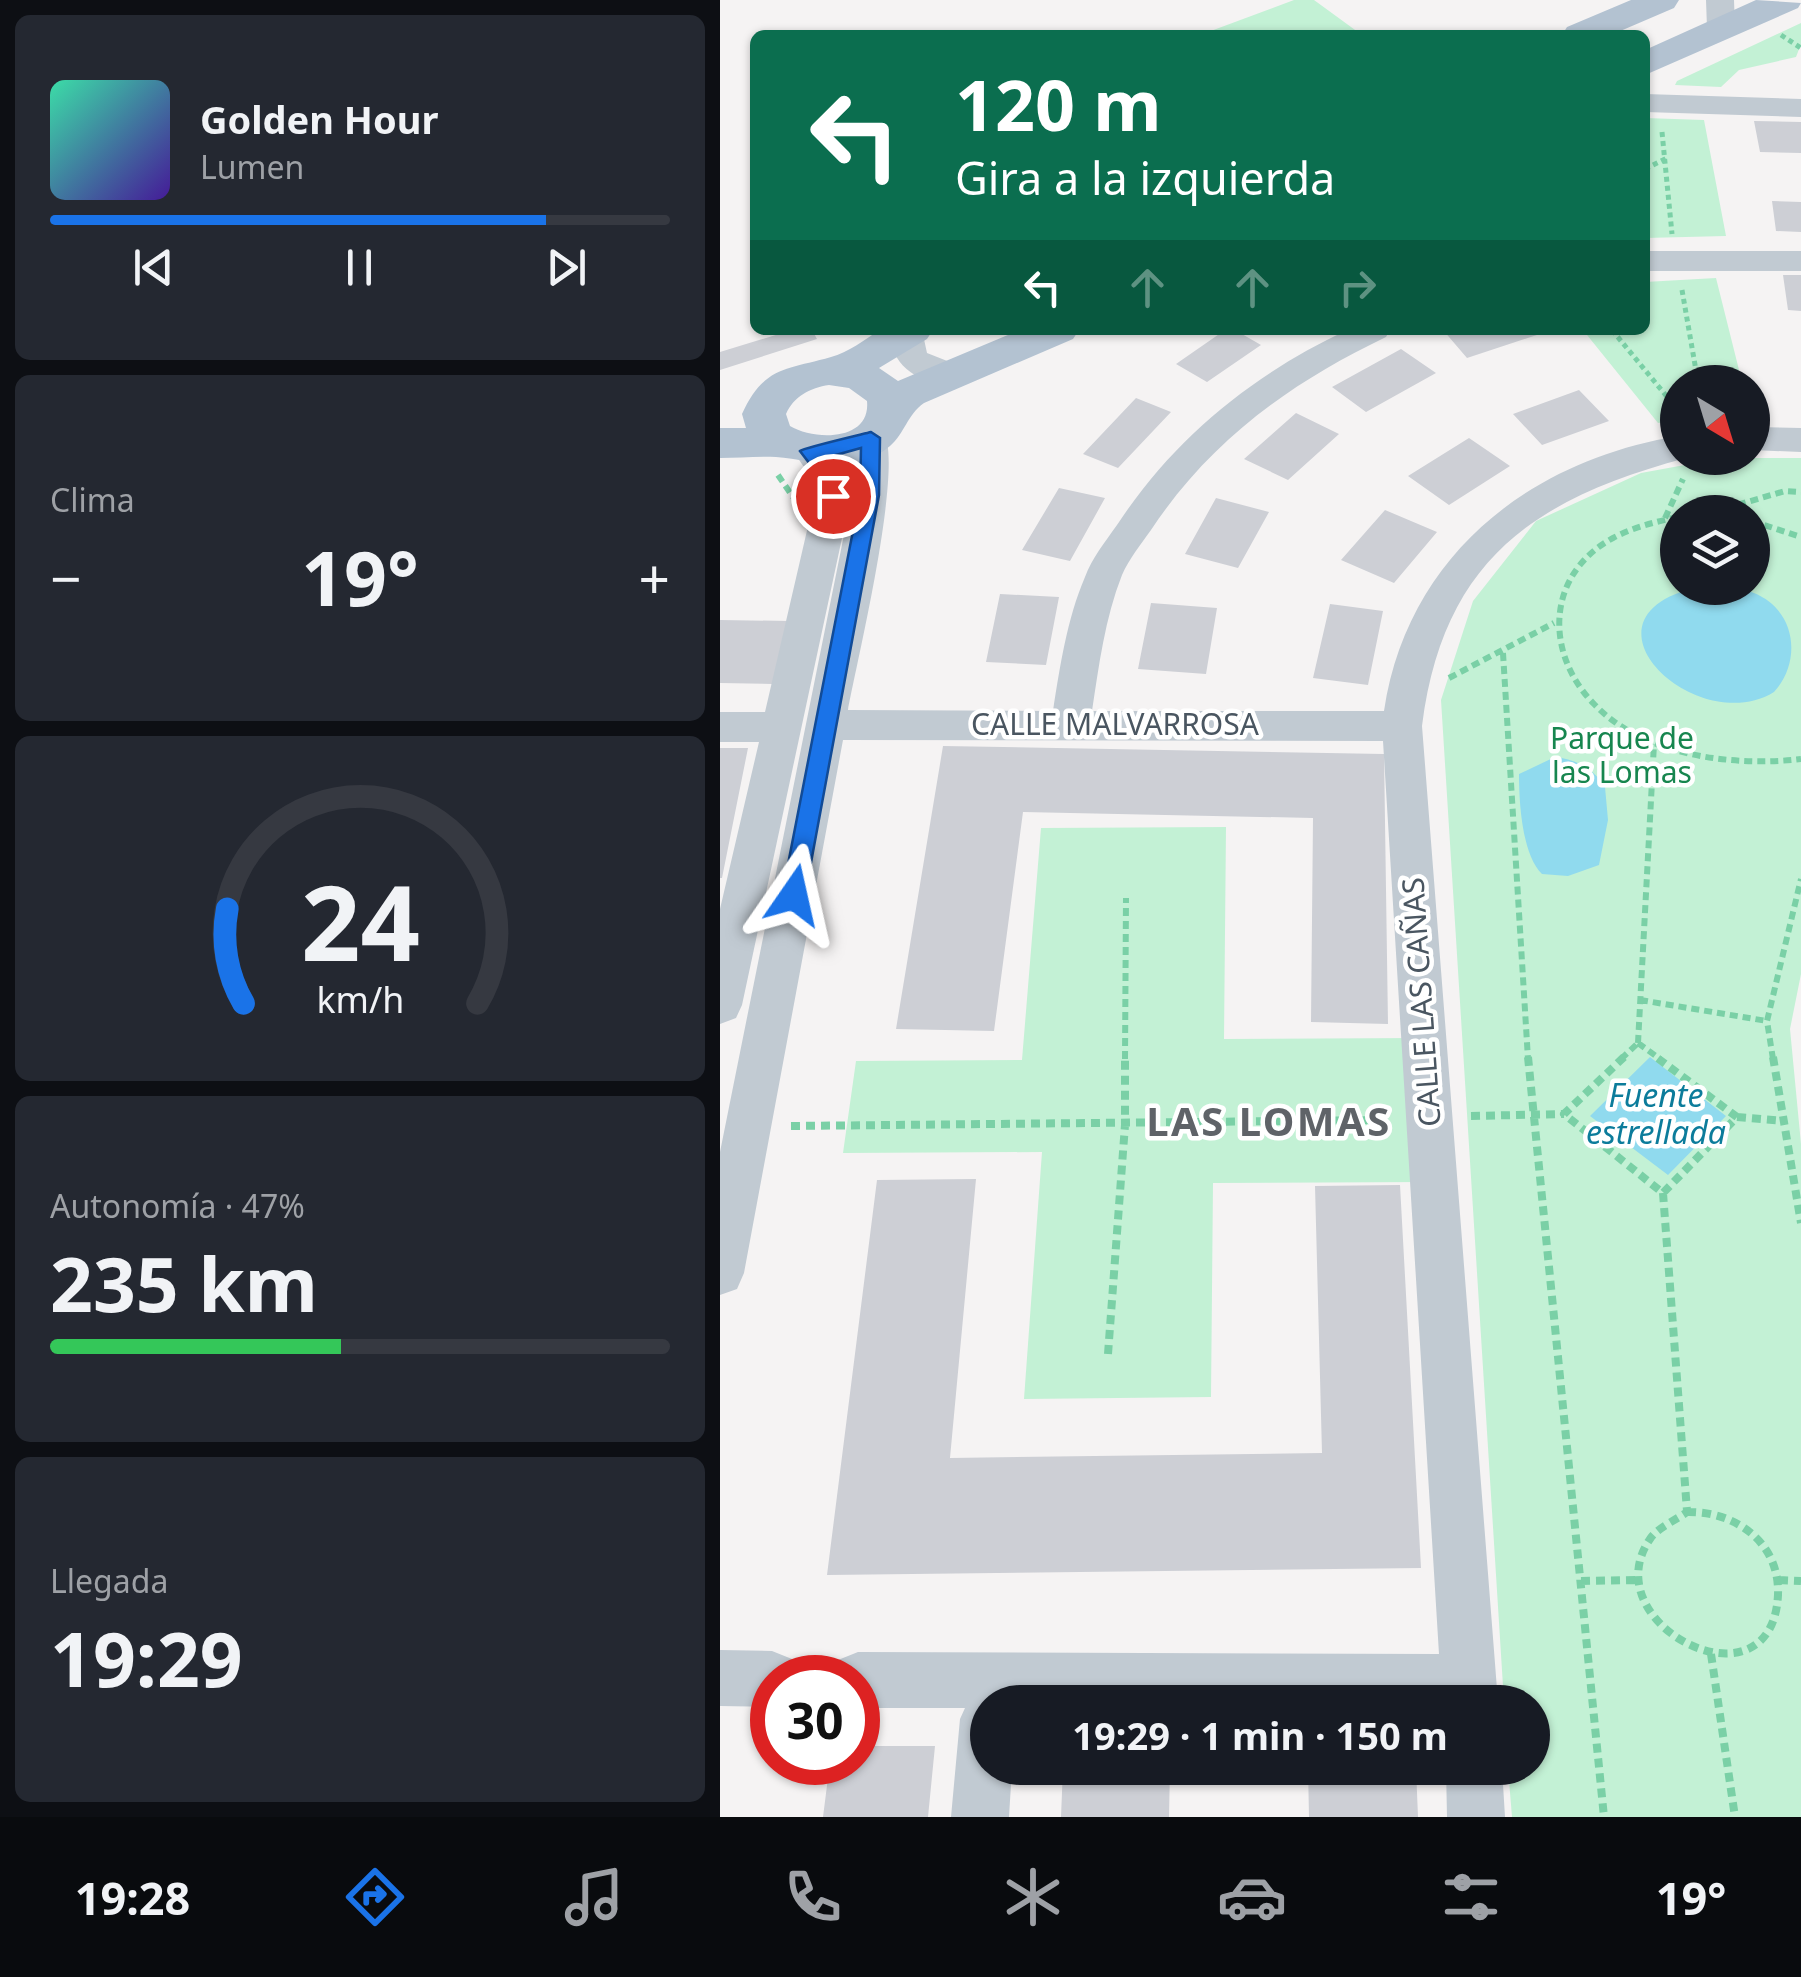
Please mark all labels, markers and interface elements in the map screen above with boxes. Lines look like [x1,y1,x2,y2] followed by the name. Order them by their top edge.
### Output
[955,56,1162,152] text: 120 m
[790,70,920,200] icon: left
[200,93,438,145] text: Golden Hour
[200,145,304,188] text: Lumen
[955,147,1335,208] text: Gira a la izquierda
[126,240,181,295] icon: previous
[332,240,387,295] icon: pause
[539,240,594,295] icon: next
[1015,260,1070,315] icon: left
[1120,260,1175,315] icon: ahead
[1225,260,1280,315] icon: ahead
[1330,260,1385,315] icon: right
[1660,365,1770,475] north arrow
[1660,365,1770,605] map controls
[791,454,876,539] pin
[806,469,861,524] icon: arrive
[50,478,135,521] text: Clima
[1660,495,1770,605] button: layers
[301,526,419,628] text: 19°
[50,540,81,615] text: −
[639,540,670,615] text: +
[971,703,1260,744] street label: CALLE MALVARROSA
[1550,717,1694,792] park label: Parque de las Lomas
[742,843,846,947] position arrow
[301,850,419,991] text: 24
[1391,876,1450,1128] street label: CALLE LAS CAÑAS
[316,975,404,1023] text: km/h
[1586,1073,1726,1153] water label: Fuente estrellada
[1146,1093,1392,1148] district label: LAS LOMAS
[50,1184,305,1227] text: Autonomía · 47%
[50,1232,318,1334] text: 235 km
[50,1559,168,1602] text: Llegada
[50,1607,243,1709] text: 19:29
[750,1655,880,1785] speed limit sign: 30
[1072,1709,1448,1761] text: 19:29 · 1 min · 150 m
[340,1862,410,1932] icon: directions
[559,1862,629,1932] icon: music
[778,1862,848,1932] icon: phone
[998,1862,1068,1932] icon: climate
[1217,1862,1287,1932] icon: car
[1436,1862,1506,1932] icon: filters
[75,1867,190,1928] text: 19:28
[1656,1867,1726,1928] text: 19°

